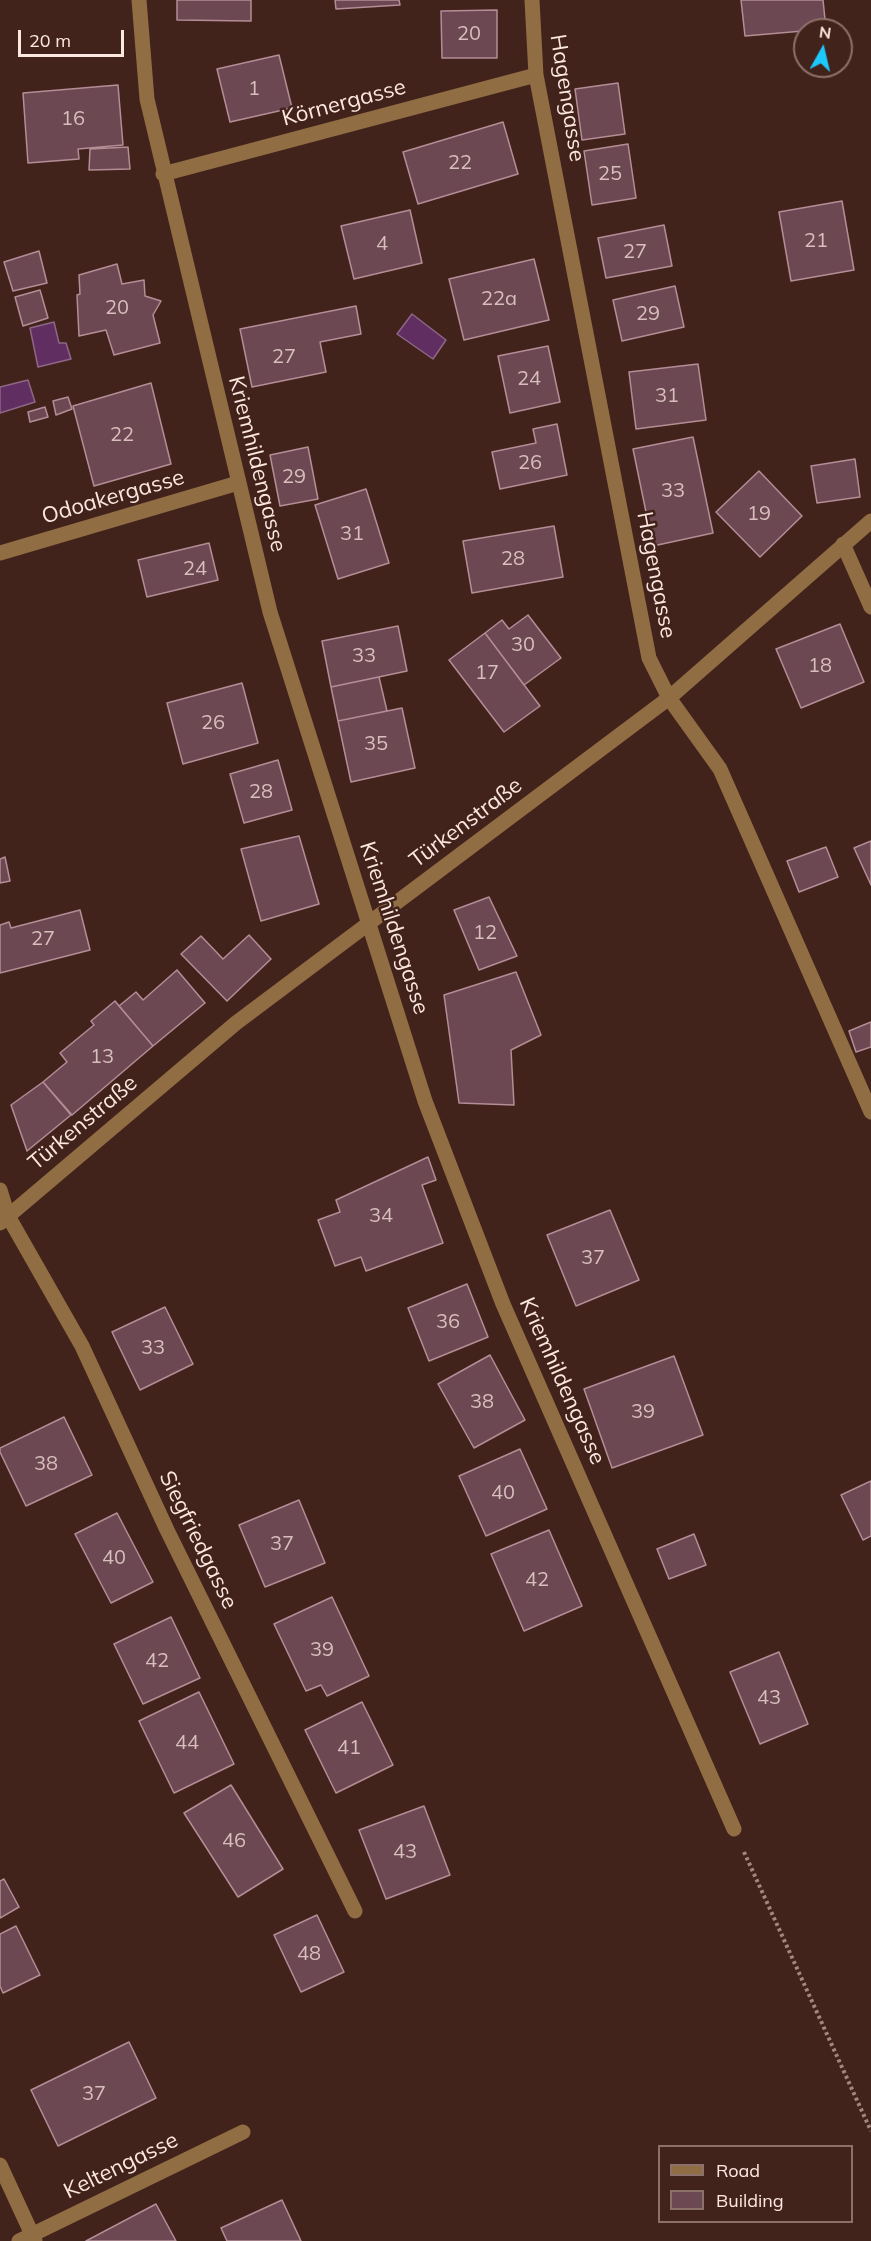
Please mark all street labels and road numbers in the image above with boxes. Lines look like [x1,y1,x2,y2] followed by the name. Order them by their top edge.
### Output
[544,33,590,163] street label: Hagengasse
[279,74,409,132] street label: Körnergasse
[222,373,292,555] street label: Kriemhildengasse
[39,464,187,530] street label: Odoakergasse
[631,509,681,641] street label: Hagengasse
[405,772,527,874] street label: Türkenstraße
[354,838,434,1018] street label: Kriemhildengasse
[23,1070,143,1176] street label: Türkenstraße
[513,1293,611,1469] street label: Kriemhildengasse
[153,1467,243,1613] street label: Siegfriedgasse
[60,2127,182,2205] street label: Keltengasse

